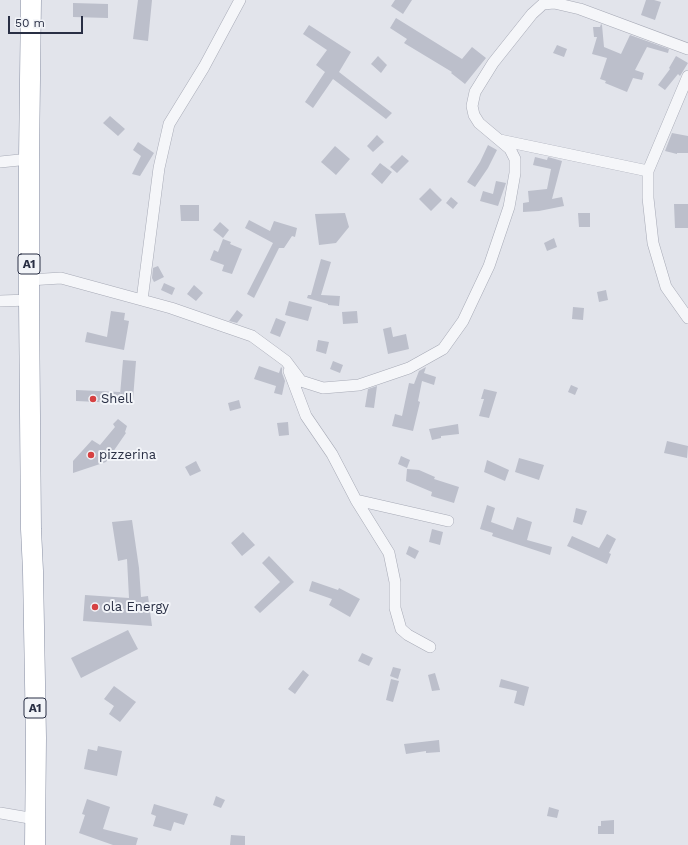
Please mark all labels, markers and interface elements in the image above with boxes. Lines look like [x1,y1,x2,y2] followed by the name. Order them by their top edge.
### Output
[10,8,85,34] scale bar
[15,16,45,30] text: 50 m
[18,254,40,274] road number: A1
[101,391,133,407] place label: Shell
[88,394,98,404] marker: Shell
[99,447,156,463] place label: pizzerina
[86,450,96,460] marker: pizzerina
[103,599,169,615] place label: ola Energy
[90,602,100,612] marker: ola Energy
[24,698,46,718] road number: A1

